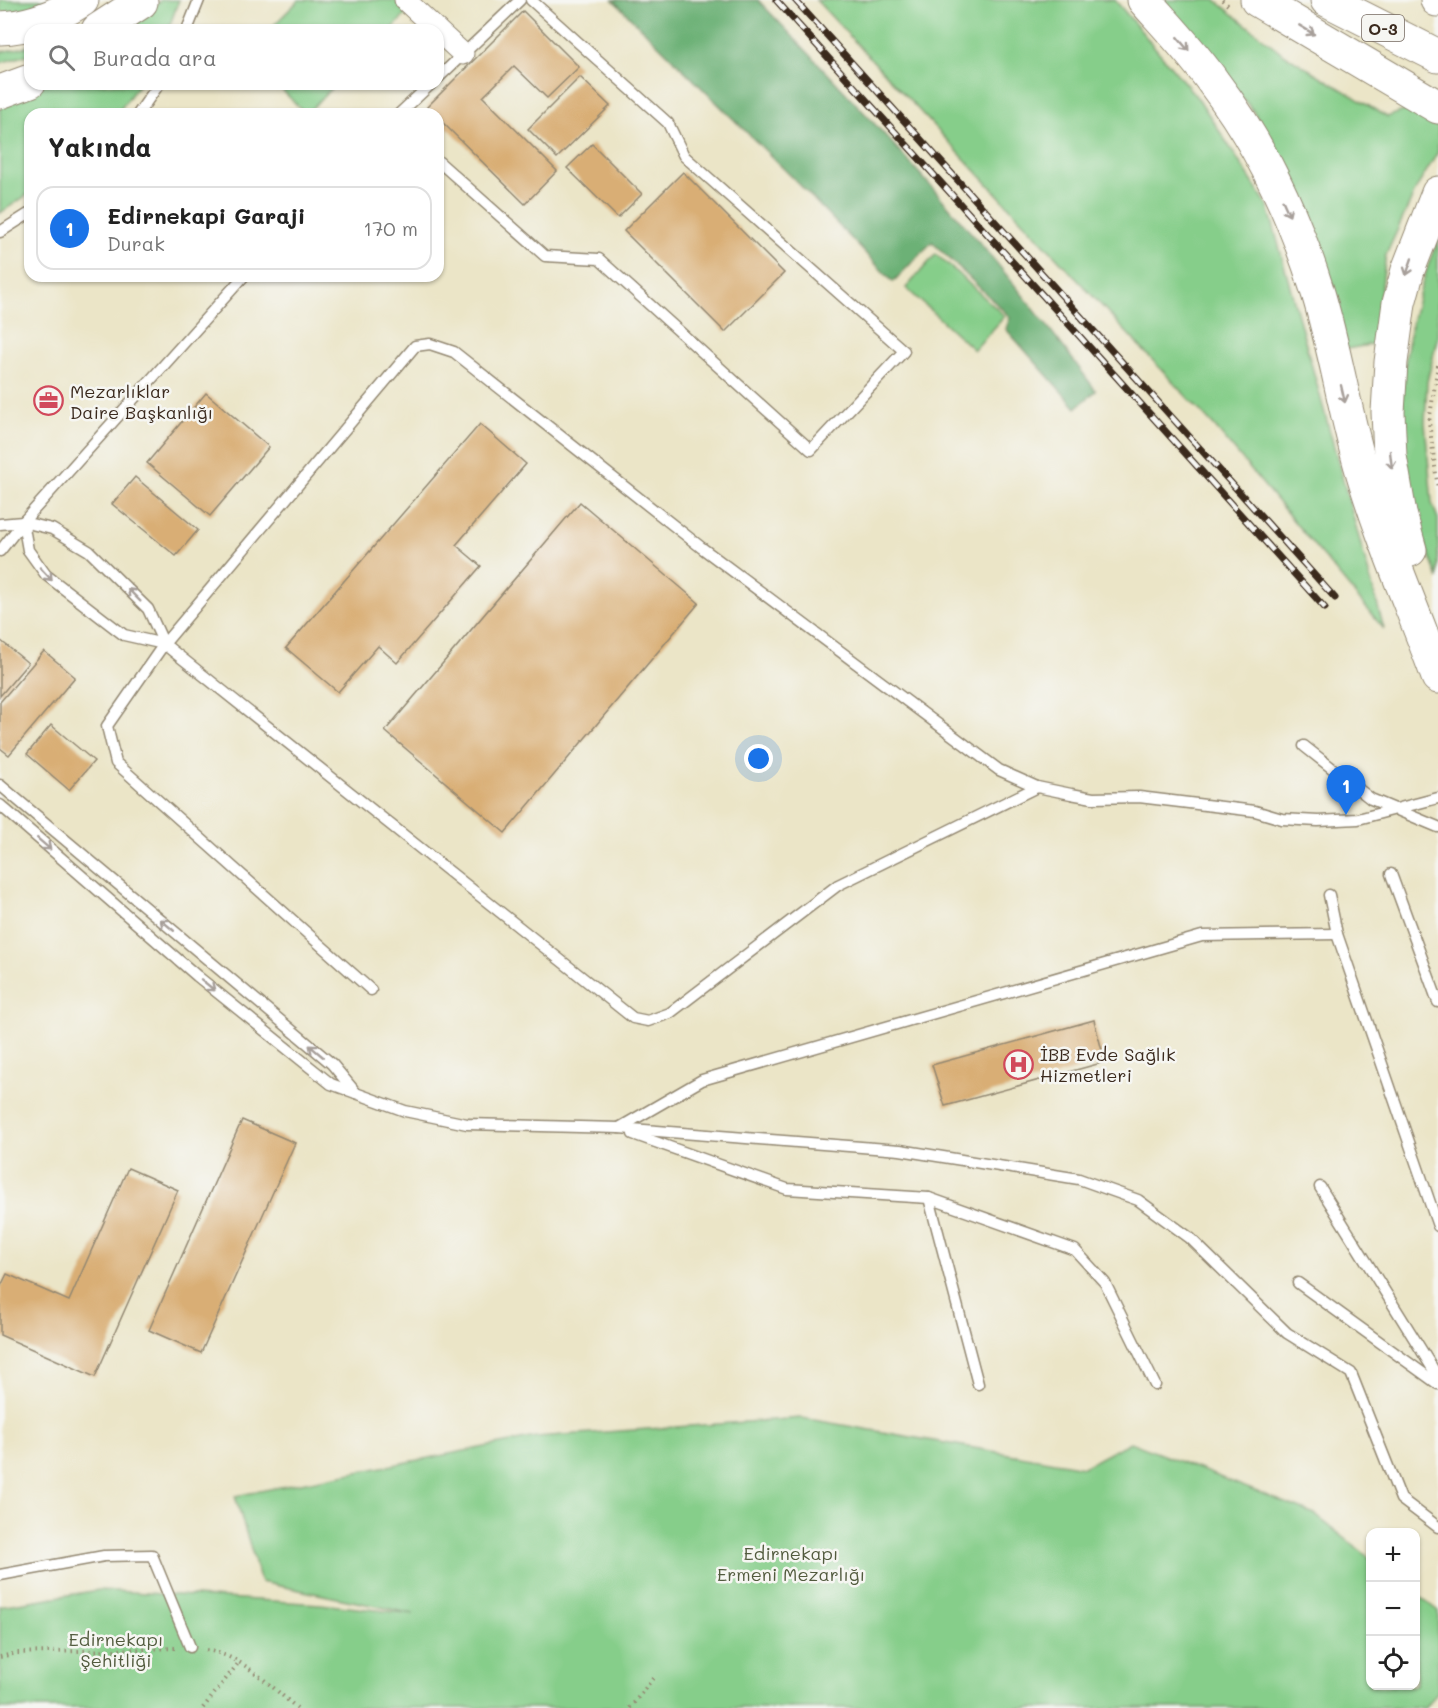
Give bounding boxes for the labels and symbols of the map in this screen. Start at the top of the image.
road number: O-3 [1362,15,1404,41]
one-way arrow [1298,24,1315,36]
one-way arrow [1176,36,1190,51]
one-way arrow [1281,199,1292,217]
one-way arrow [1403,257,1414,276]
place label: Mezarlıklar Daire Başkanlığı [70,379,213,424]
one-way arrow [1338,384,1350,403]
office icon: Mezarlıklar Daire Başkanlığı [33,385,65,417]
one-way arrow [1385,449,1396,469]
one-way arrow [39,566,54,581]
one-way arrow [126,587,141,602]
your location [744,744,773,773]
pin: 1 [1326,766,1366,815]
one-way arrow [36,837,51,851]
one-way arrow [160,918,175,932]
one-way arrow [200,978,216,991]
place label: İBB Evde Sağlık Hizmetleri [1040,1042,1176,1087]
one-way arrow [308,1044,324,1057]
hospital icon: İBB Evde Sağlık Hizmetleri [1003,1048,1035,1080]
park label: Edirnekapı Ermeni Mezarlığı [717,1541,865,1586]
park label: Edirnekapı Şehitliği [69,1627,163,1672]

